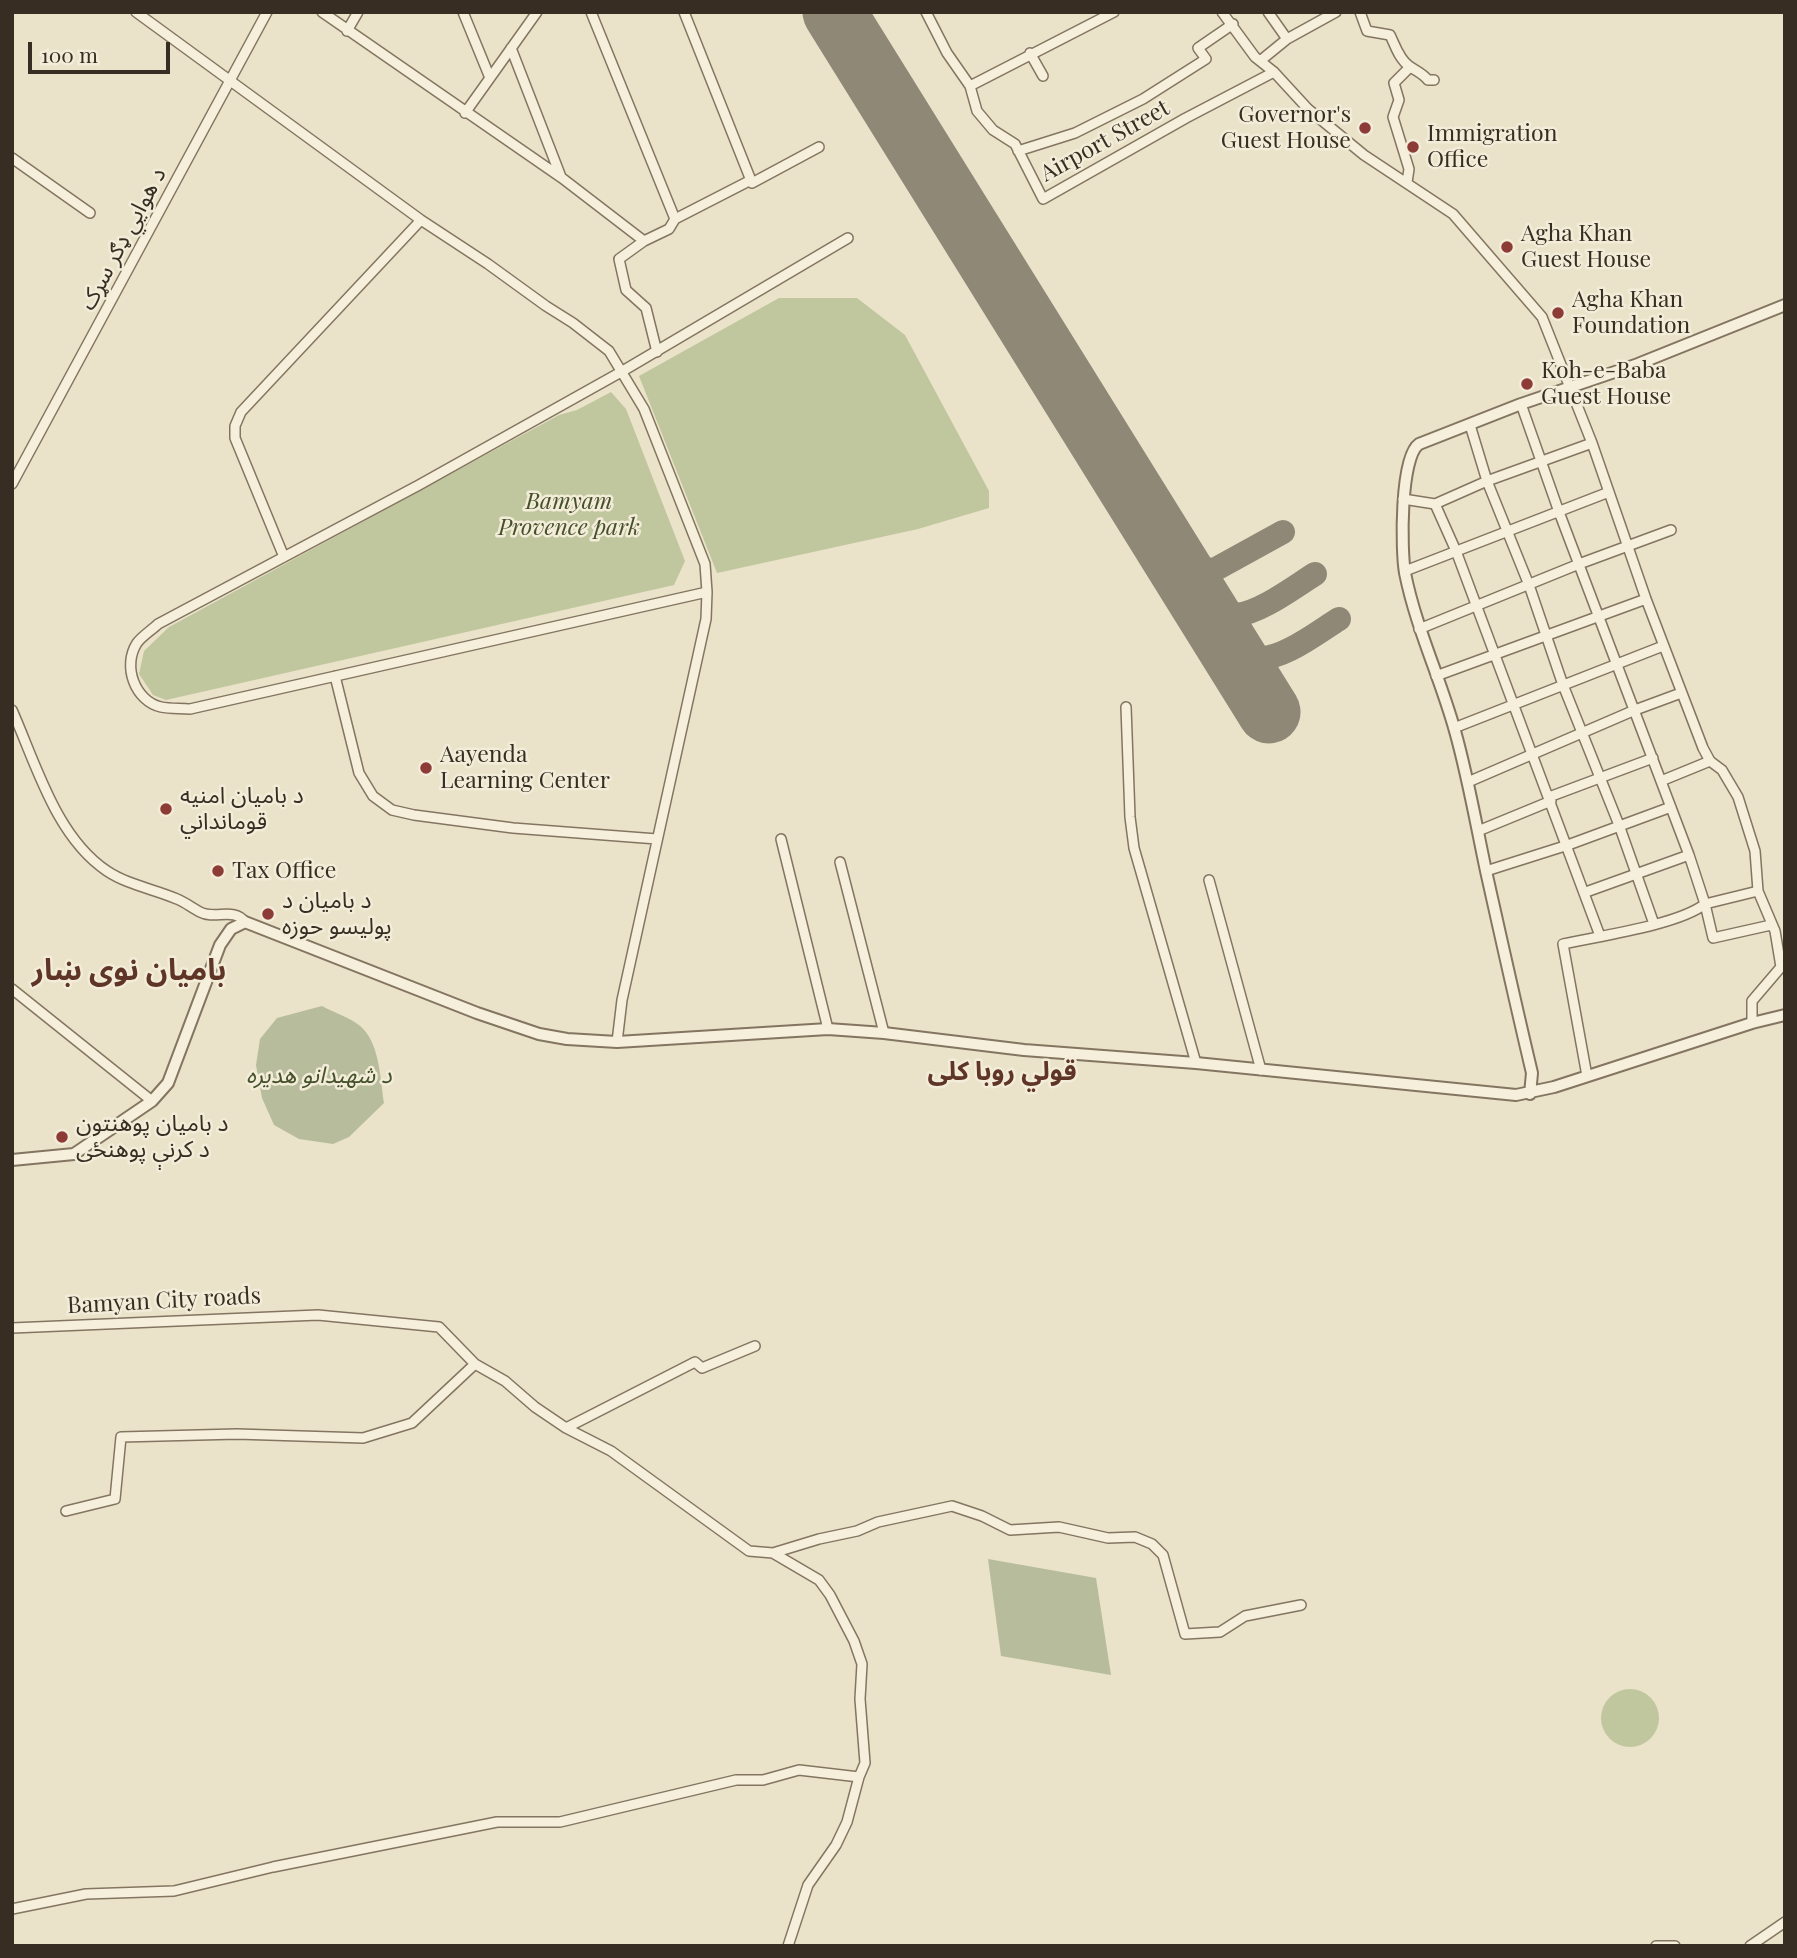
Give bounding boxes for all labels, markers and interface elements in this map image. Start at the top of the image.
scale bar [32,28,173,72]
text: 100 m [41,40,98,68]
street label: Airport Street [1036,94,1174,188]
place label: Governor's Guest House [1221,101,1351,155]
marker: Governor's Guest House [1357,120,1373,136]
place label: Immigration Office [1427,120,1557,174]
marker: Immigration Office [1405,139,1421,155]
street label: د هوايي ډګر سړک [74,163,172,315]
place label: Agha Khan Guest House [1521,220,1651,274]
marker: Agha Khan Guest House [1499,239,1515,255]
place label: Agha Khan Foundation [1572,286,1690,340]
marker: Agha Khan Foundation [1550,305,1566,321]
place label: Koh-e-Baba Guest House [1541,357,1671,411]
marker: Koh-e-Baba Guest House [1519,376,1535,392]
park label: Bamyam Provence park [498,488,640,542]
place label: Aayenda Learning Center [440,741,610,795]
marker: Aayenda Learning Center [418,760,434,776]
place label: د بامیان امنیه قومانداني [180,782,304,836]
marker: د بامیان امنیه قومانداني [158,801,174,817]
place label: Tax Office [232,857,336,885]
marker: Tax Office [210,863,226,879]
place label: د بامیان د پولیسو حوزه [282,887,392,941]
marker: د بامیان د پولیسو حوزه [260,906,276,922]
district label: باميان نوی ښار [32,953,226,989]
district label: قولي روبا کلی [927,1056,1077,1088]
park label: د شهیدانو هدیره [246,1062,392,1090]
place label: د بامیان پوهنتون د کرنې پوهنځی [76,1110,228,1164]
marker: د بامیان پوهنتون د کرنې پوهنځی [54,1129,70,1145]
street label: Bamyan City roads [66,1282,262,1320]

